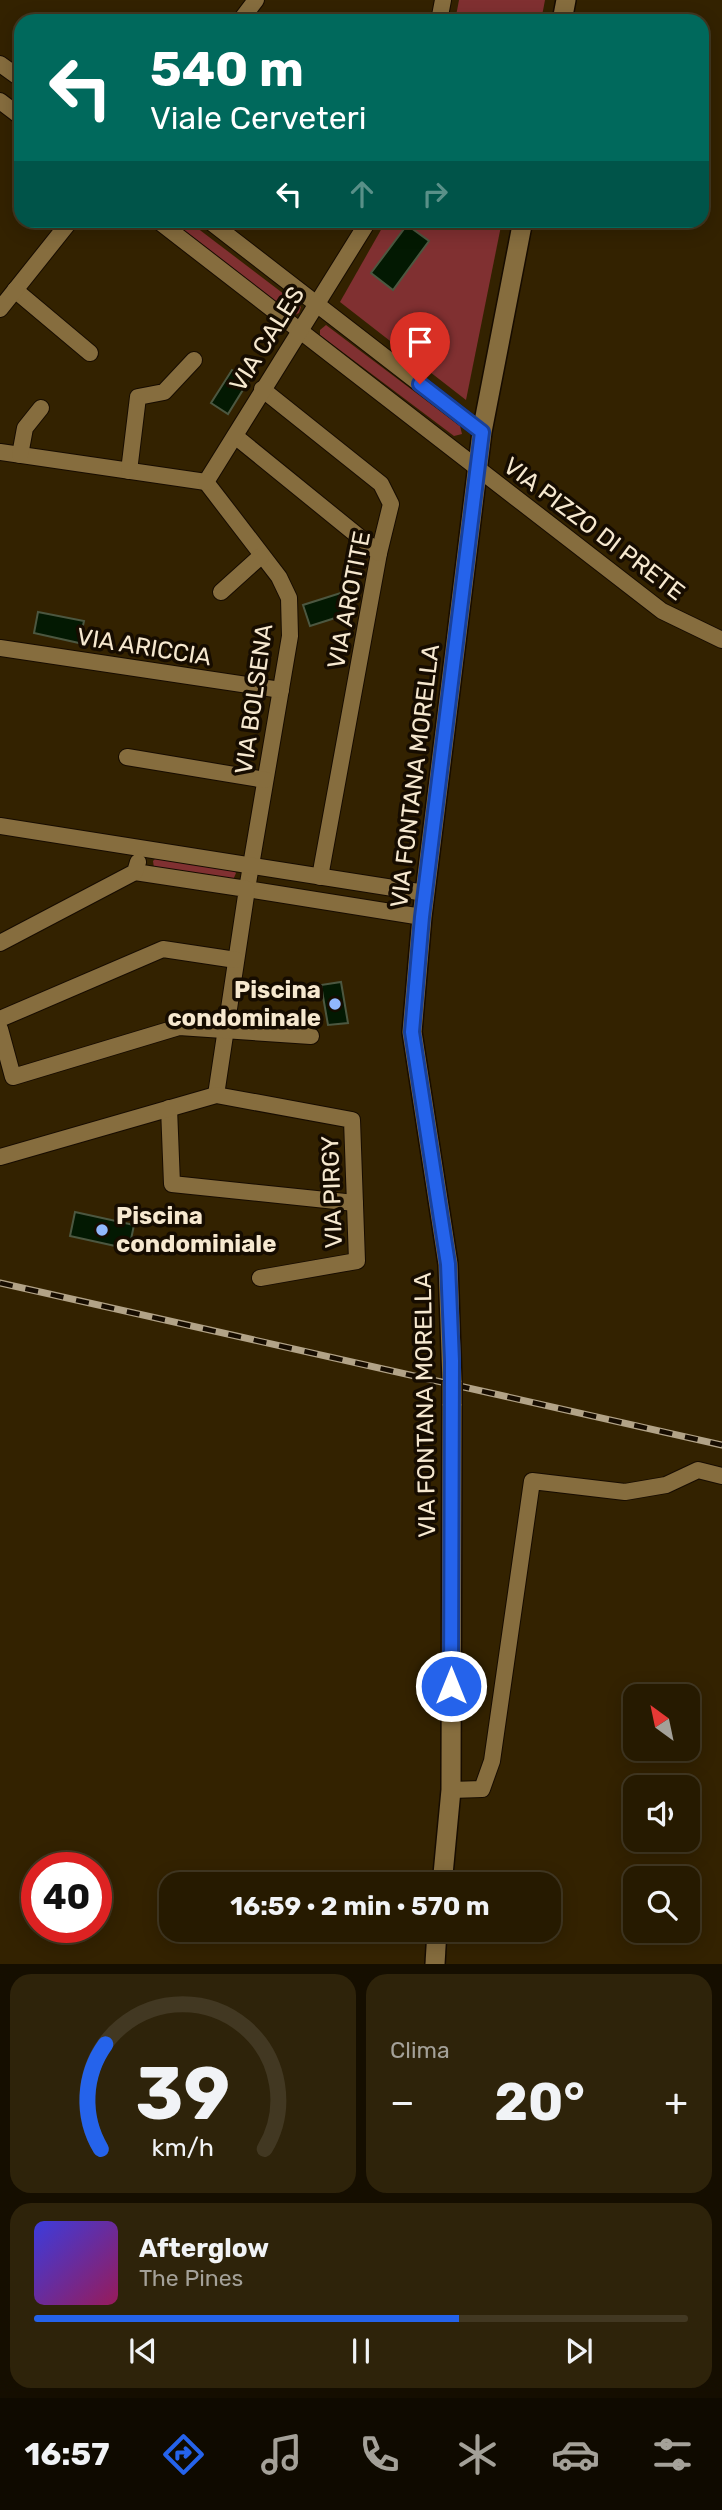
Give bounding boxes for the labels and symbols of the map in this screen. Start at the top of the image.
street label: VIA CALES [224,281,310,397]
pin [390,312,450,384]
street label: VIA PIZZO DI PRETE [498,452,690,606]
street label: VIA AROTITE [322,529,376,671]
street label: VIA BOLSENA [230,622,278,776]
street label: VIA ARICCIA [75,623,213,671]
street label: VIA FONTANA MORELLA [385,643,445,909]
place label: Piscina condominale [167,976,321,1032]
marker: Piscina condominale [327,996,343,1012]
street label: VIA PIRGY [316,1135,348,1249]
place label: Piscina condominiale [116,1202,277,1258]
marker: Piscina condominiale [94,1222,110,1238]
street label: VIA FONTANA MORELLA [409,1272,441,1538]
position arrow [414,1649,488,1723]
north arrow [623,1684,700,1760]
speed limit sign: 40 [21,1852,112,1943]

